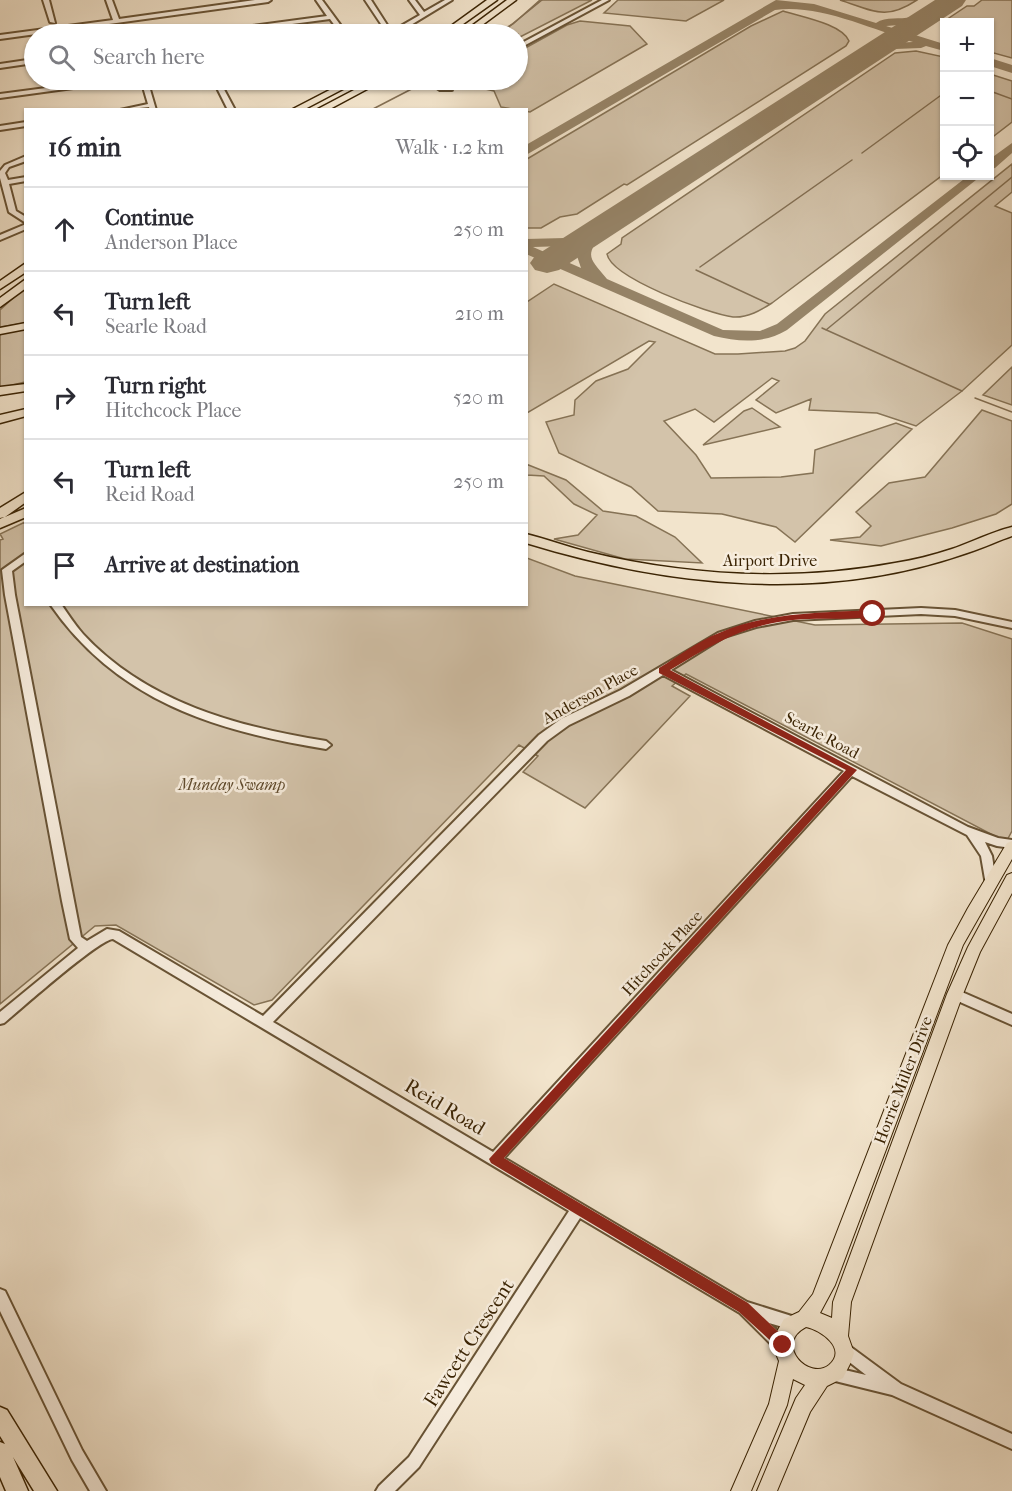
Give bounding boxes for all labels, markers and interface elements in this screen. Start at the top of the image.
map controls [940,18,994,180]
button: + [940,18,994,72]
search box [24,24,528,90]
icon: search [45,41,78,74]
text: Search here [93,44,205,70]
button: − [940,72,994,126]
button: locate [940,126,994,180]
text: 16 min [48,132,121,163]
text: Walk · 1.2 km [396,136,504,159]
text: Continue [105,205,194,231]
icon: ahead [48,213,81,246]
text: 250 m [453,218,504,241]
text: Anderson Place [105,231,238,254]
text: Turn left [105,289,191,315]
icon: left [48,297,81,330]
text: 210 m [455,302,504,325]
text: Searle Road [105,315,207,338]
text: Turn right [105,373,206,399]
icon: right [48,381,81,414]
text: 520 m [453,386,504,409]
text: Hitchcock Place [105,399,242,422]
text: Turn left [105,457,191,483]
icon: left [48,465,81,498]
text: 250 m [453,470,504,493]
text: Reid Road [105,483,195,506]
icon: arrive [48,549,81,582]
street label: Airport Drive [722,551,817,570]
text: Arrive at destination [105,552,299,578]
route start [859,600,885,626]
street label: Anderson Place [538,660,641,729]
street label: Searle Road [782,707,863,763]
park label: Munday Swamp [177,775,286,794]
street label: Hitchcock Place [618,907,706,999]
street label: Horrie Miller Drive [870,1013,936,1147]
street label: Reid Road [401,1074,490,1141]
street label: Fawcett Crescent [419,1275,519,1411]
route end [769,1331,795,1357]

